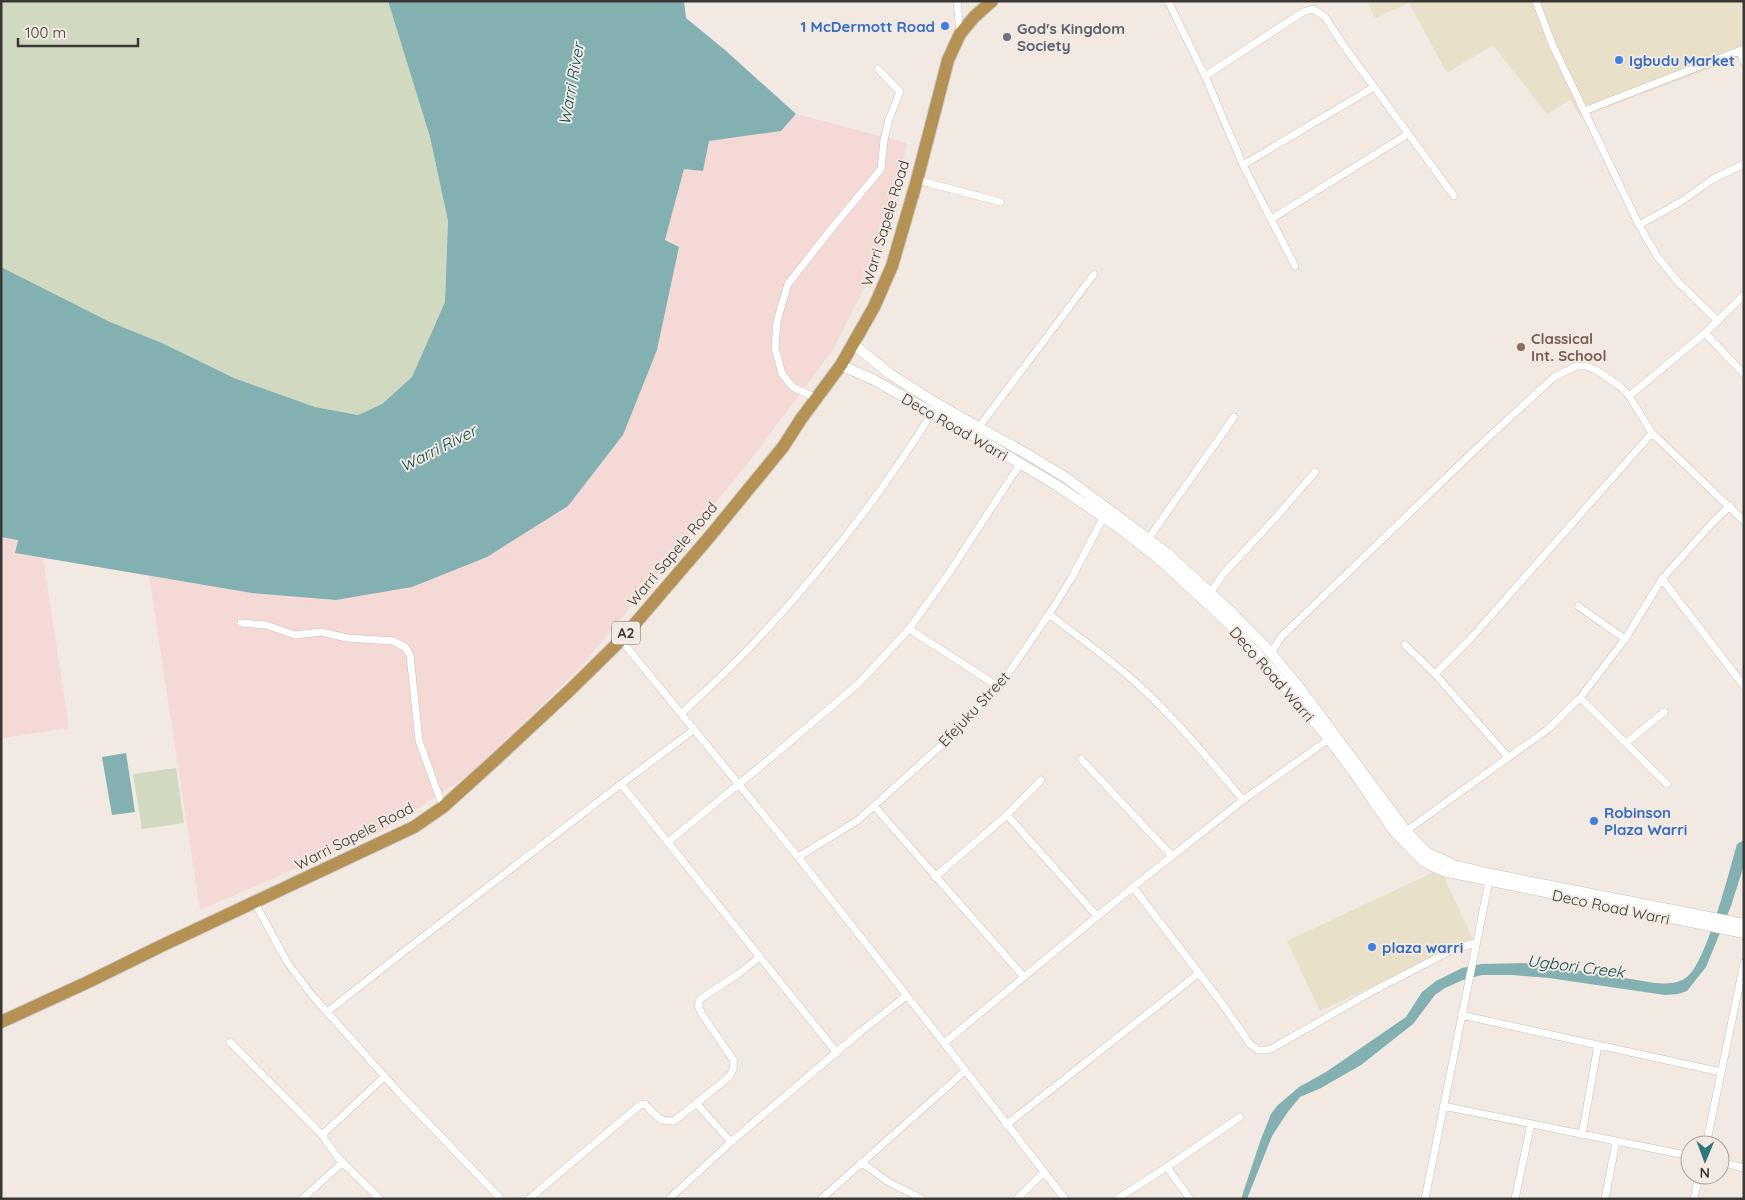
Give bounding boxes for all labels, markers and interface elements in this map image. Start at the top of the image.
scale bar [18,15,138,47]
place label: 1 McDermott Road [801,17,935,36]
place label: God's Kingdom Society [1017,19,1125,55]
marker: 1 McDermott Road [939,20,951,32]
text: 100 m [25,23,66,42]
marker: God's Kingdom Society [1001,31,1013,43]
water label: Warri River [554,40,588,127]
place label: Igbudu Market [1629,51,1735,70]
marker: Igbudu Market [1613,54,1625,66]
street label: Warri Sapele Road [857,158,913,288]
place label: Classical Int. School [1531,329,1606,365]
marker: Classical Int. School [1515,341,1527,353]
street label: Deco Road Warri [898,389,1012,465]
water label: Warri River [397,419,481,476]
street label: Warri Sapele Road [623,498,721,610]
road number: A2 [612,622,640,644]
street label: Deco Road Warri [1226,623,1318,725]
street label: Efejuku Street [934,667,1014,751]
street label: Warri Sapele Road [292,798,416,874]
place label: Robinson Plaza Warri [1604,803,1687,839]
marker: Robinson Plaza Warri [1588,815,1600,827]
street label: Deco Road Warri [1550,885,1672,929]
place label: plaza warri [1382,938,1463,957]
marker: plaza warri [1366,941,1378,953]
water label: Ugbori Creek [1526,950,1627,982]
north arrow [1680,1135,1730,1185]
text: N [1699,1164,1710,1182]

